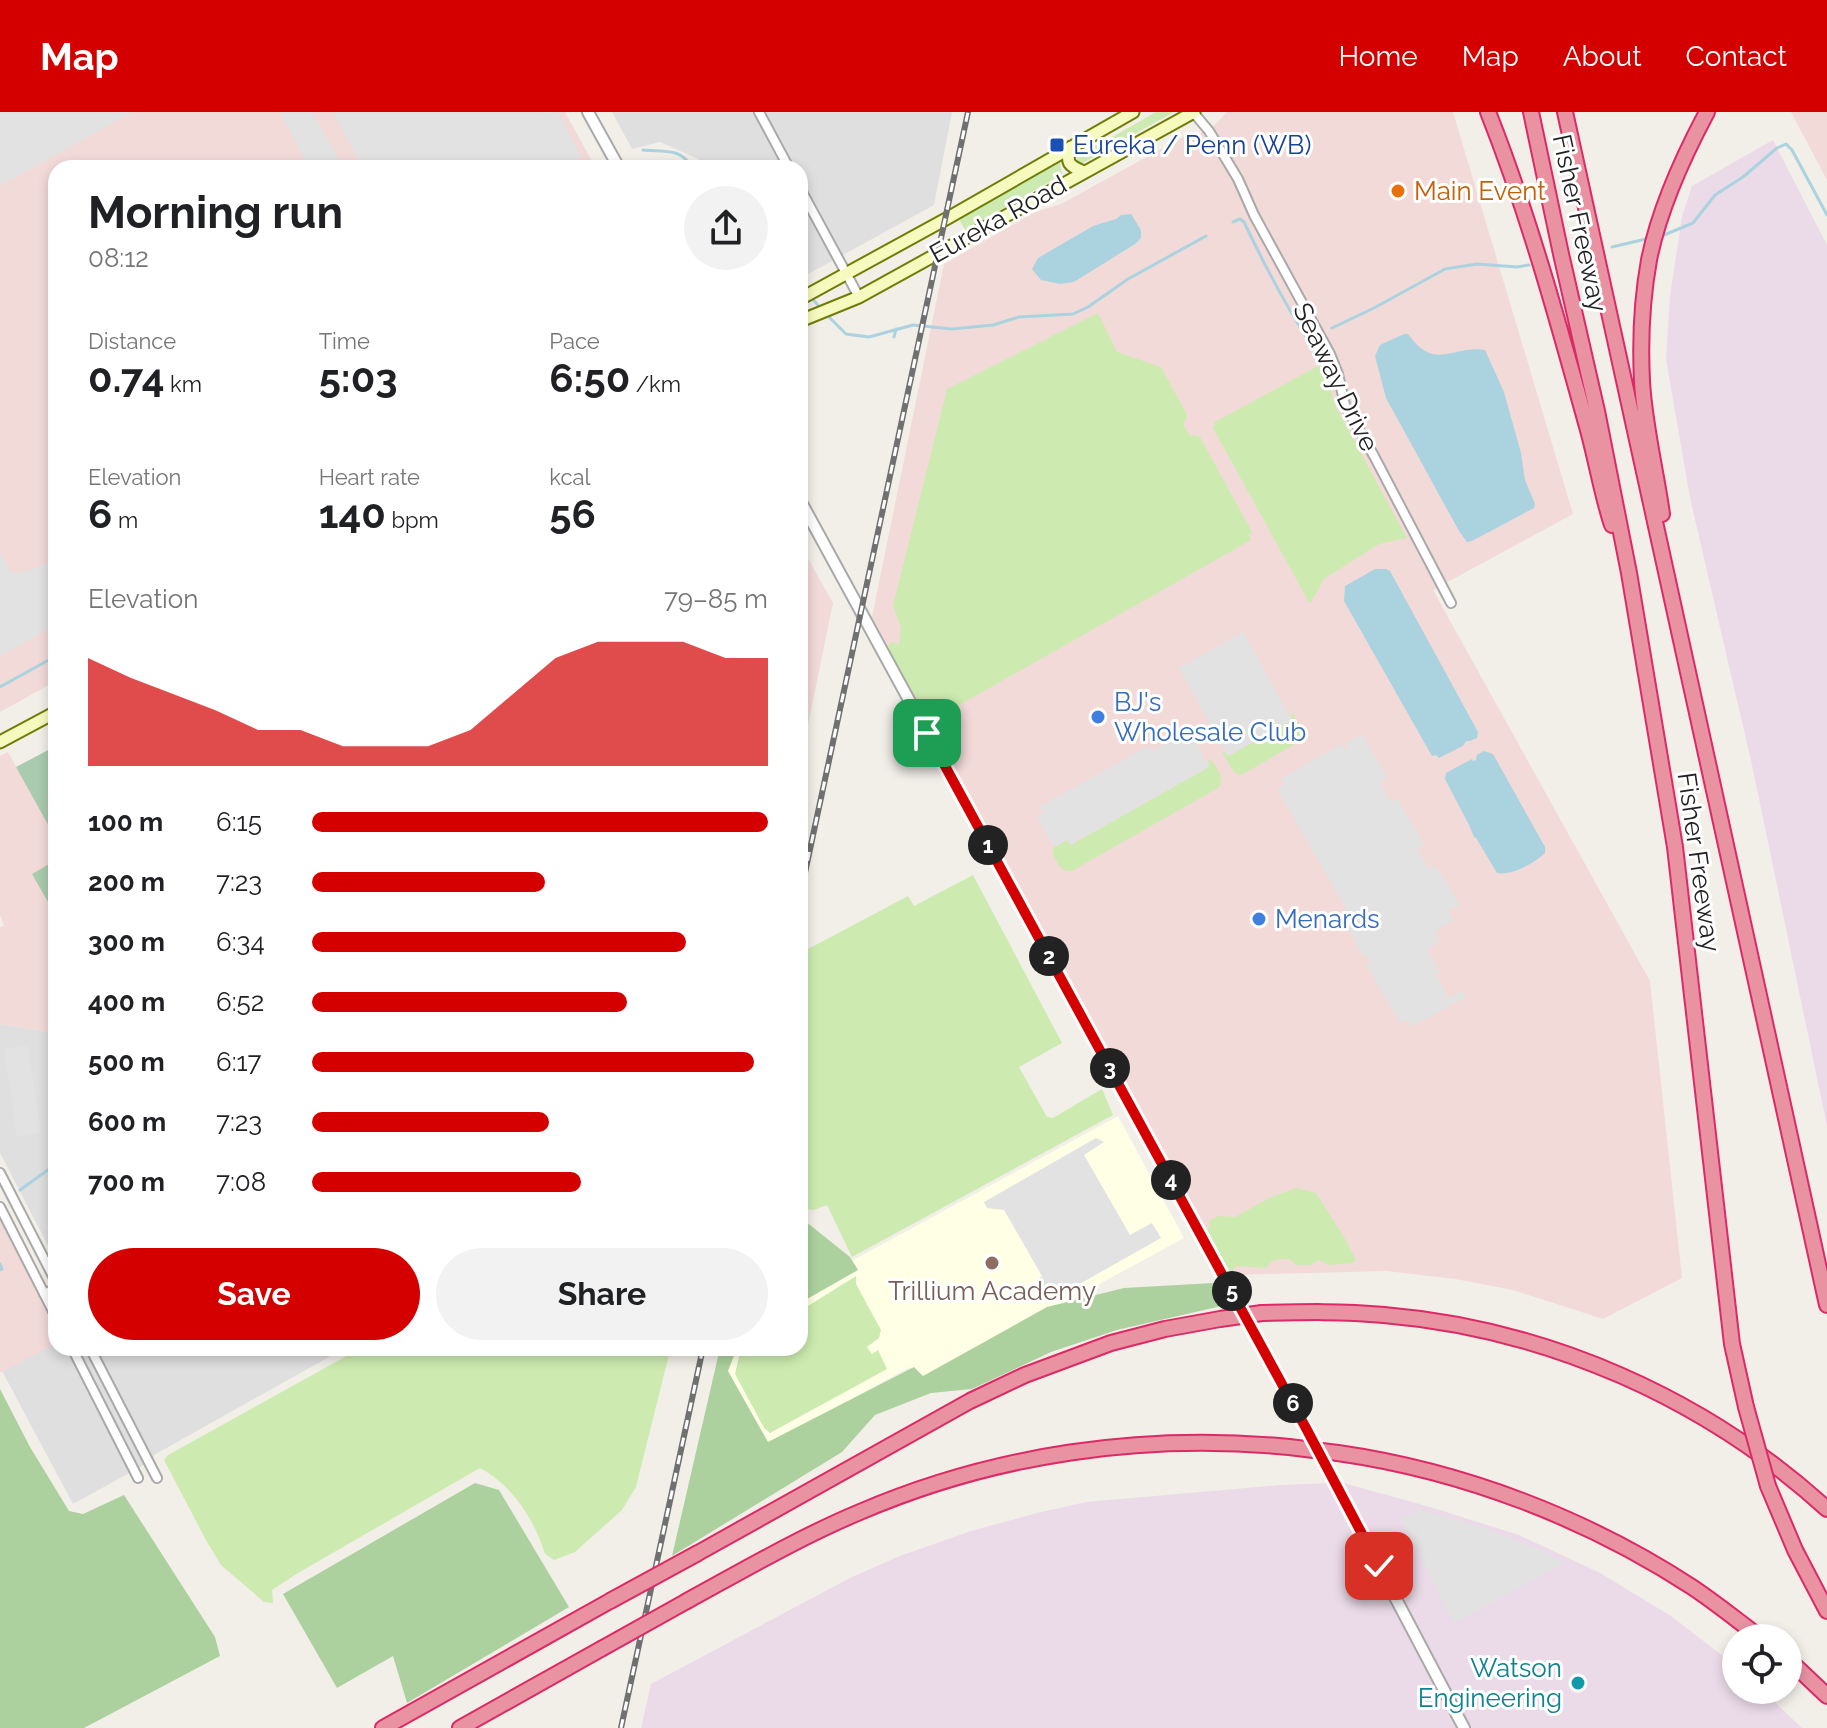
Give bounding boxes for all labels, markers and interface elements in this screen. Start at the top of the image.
text: Map [40,34,119,79]
text: Home [1338,40,1418,73]
text: Map [1462,40,1519,73]
text: About [1563,40,1642,73]
text: Contact [1686,40,1787,73]
place label: Eureka / Penn (WB) [1073,130,1311,160]
street label: Fisher Freeway [1547,131,1613,315]
marker: Eureka / Penn (WB) [1048,136,1066,154]
street label: Eureka Road [924,169,1072,269]
place label: Main Event [1414,176,1546,206]
marker: Main Event [1389,182,1407,200]
button: share [684,186,768,270]
text: Morning run [88,187,343,238]
text: 08:12 [88,243,149,273]
street label: Seaway Drive [1287,298,1385,456]
text: Distance [88,328,176,354]
text: Time [319,328,370,354]
text: Pace [549,328,600,354]
text: 0.74 [88,354,165,401]
text: 5:03 [319,354,398,401]
text: 6:50 [549,354,630,401]
text: km [165,371,202,397]
text: /km [630,371,681,397]
text: Elevation [88,464,181,490]
text: Heart rate [319,464,420,490]
text: kcal [549,464,590,490]
text: 6 [88,490,112,537]
text: 140 [319,490,386,537]
text: 56 [549,490,596,537]
text: m [112,507,138,533]
text: bpm [386,507,439,533]
text: Elevation [88,584,198,614]
text: 79–85 m [664,584,768,614]
place label: BJ's Wholesale Club [1114,687,1306,747]
pin [893,699,961,767]
marker: BJ's Wholesale Club [1089,708,1107,726]
icon: arrive [905,711,949,755]
street label: Fisher Freeway [1672,770,1726,954]
text: 100 m [88,807,163,837]
text: 6:15 [216,807,262,837]
pin: 1 [968,825,1008,865]
text: 1 [983,832,993,858]
text: 200 m [88,867,165,897]
text: 7:23 [216,867,262,897]
place label: Menards [1275,904,1380,934]
marker: Menards [1250,910,1268,928]
text: 300 m [88,927,165,957]
text: 6:34 [216,927,265,957]
pin: 2 [1029,936,1069,976]
text: 2 [1043,943,1055,969]
text: 400 m [88,987,165,1017]
text: 6:52 [216,987,264,1017]
text: 500 m [88,1047,165,1077]
text: 6:17 [216,1047,261,1077]
pin: 3 [1090,1048,1130,1088]
text: 3 [1104,1055,1116,1081]
text: 600 m [88,1107,166,1137]
text: 7:23 [216,1107,262,1137]
pin: 4 [1151,1160,1191,1200]
text: 700 m [88,1167,165,1197]
text: 7:08 [216,1167,266,1197]
text: 4 [1165,1167,1177,1193]
button: Save [88,1248,420,1340]
button: Share [436,1248,768,1340]
marker: Trillium Academy [983,1254,1001,1272]
pin: 5 [1212,1271,1252,1311]
place label: Trillium Academy [888,1276,1096,1306]
text: 5 [1226,1278,1238,1304]
pin: 6 [1273,1383,1313,1423]
text: 6 [1286,1390,1300,1416]
pin [1345,1532,1413,1600]
icon: check [1357,1544,1401,1588]
map controls [1722,1624,1802,1704]
button: locate [1722,1624,1802,1704]
place label: Watson Engineering [1418,1653,1562,1713]
marker: Watson Engineering [1569,1674,1587,1692]

